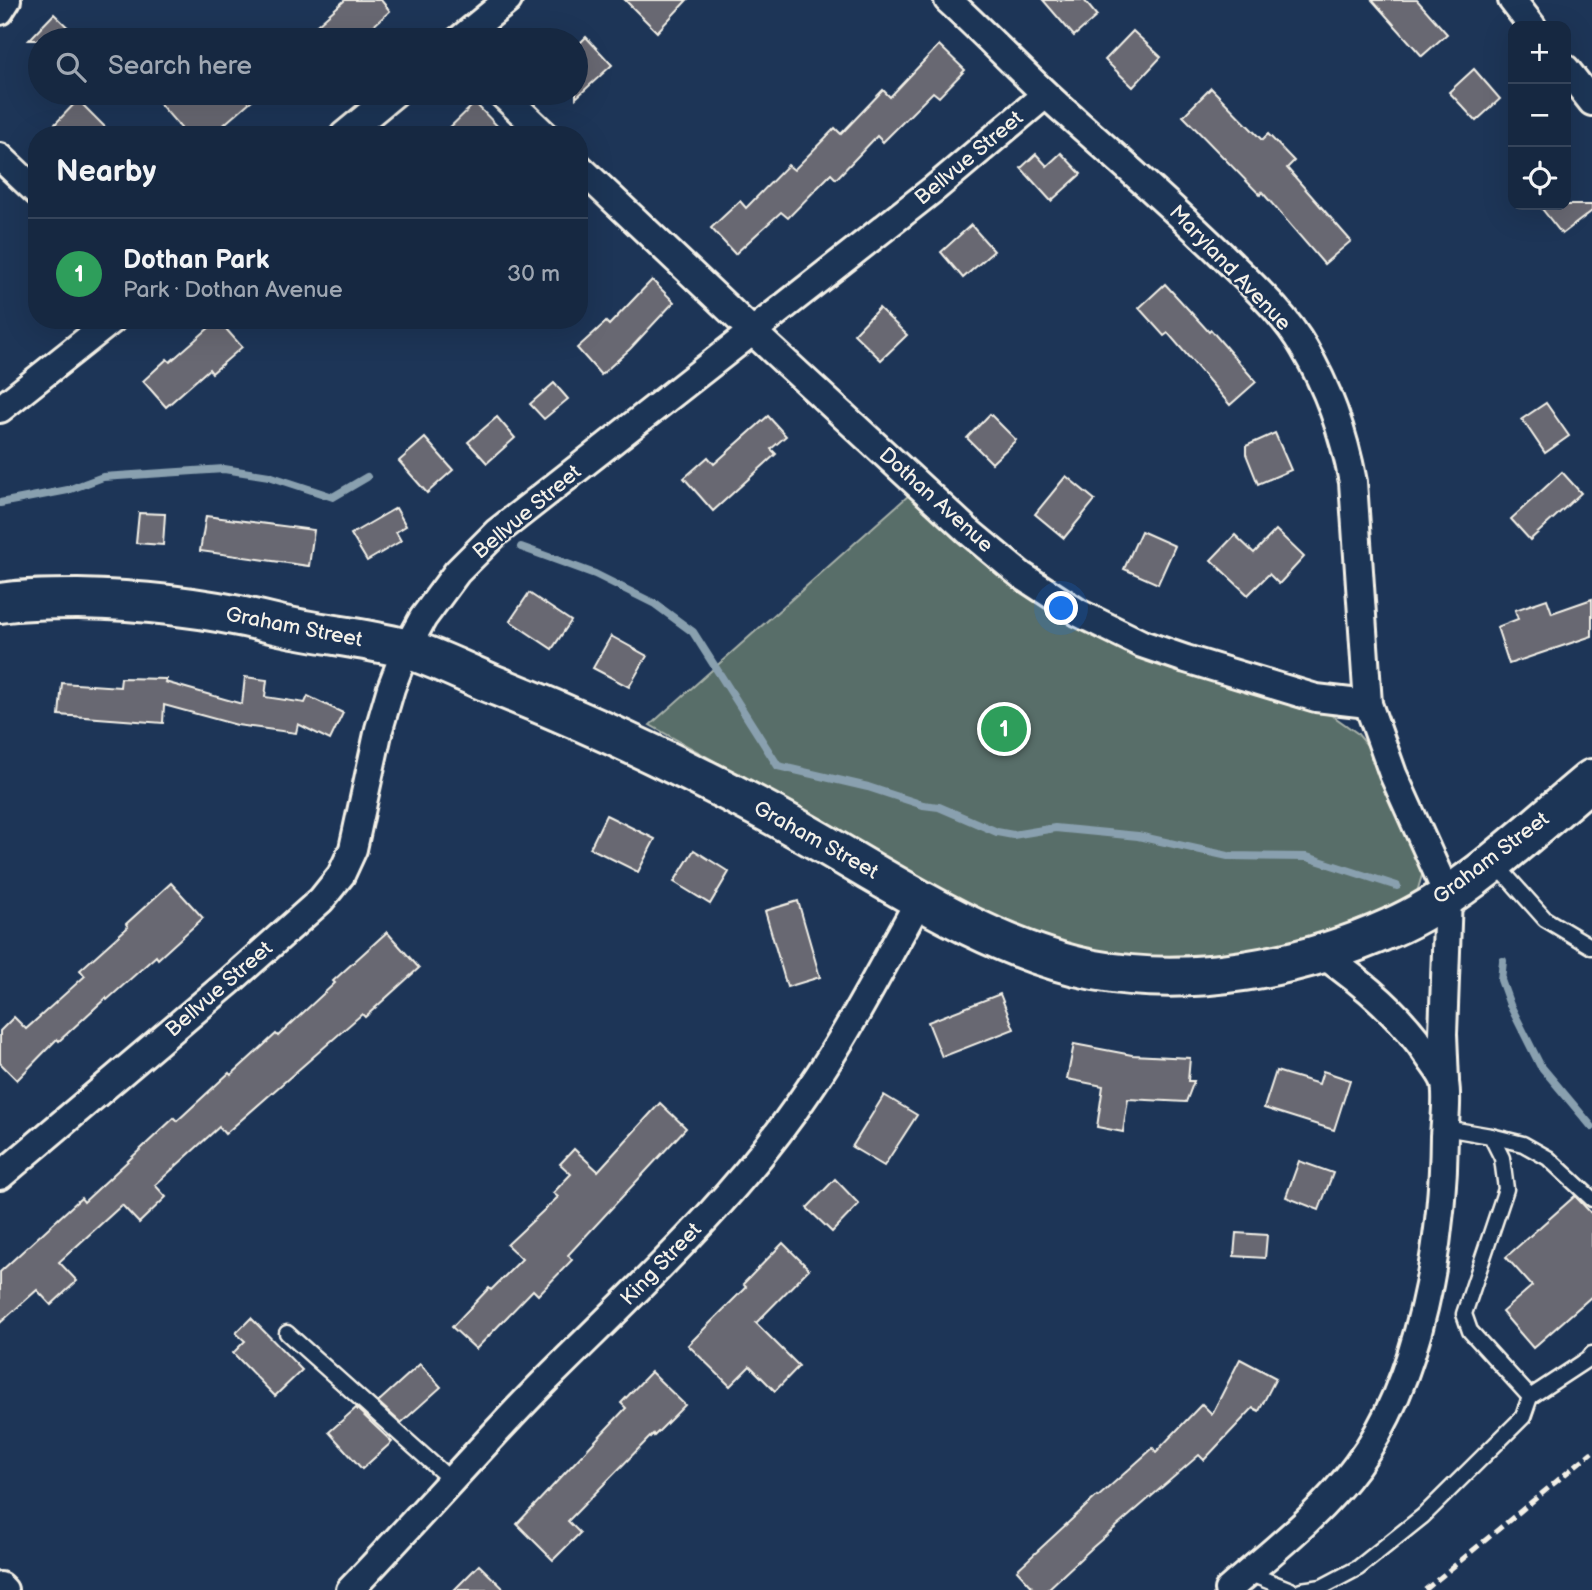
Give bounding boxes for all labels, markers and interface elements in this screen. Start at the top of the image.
map controls [1508,21,1571,210]
button: + [1508,21,1571,84]
search box [28,28,588,105]
icon: search [52,48,90,86]
text: Search here [108,51,252,82]
button: − [1508,84,1571,147]
street label: Bellvue Street [910,105,1029,210]
button: locate [1508,147,1571,210]
text: Nearby [56,154,156,190]
street label: Maryland Avenue [1164,200,1296,336]
text: Dothan Park [123,245,269,276]
text: 1 [74,260,84,288]
text: 30 m [507,260,560,288]
text: Park · Dothan Avenue [123,276,343,304]
street label: Dothan Avenue [874,442,998,558]
street label: Bellvue Street [468,459,587,564]
your location [1044,591,1078,625]
street label: Graham Street [224,602,365,653]
pin: 1 [981,703,1027,755]
street label: Graham Street [749,795,883,885]
street label: Graham Street [1428,806,1554,910]
street label: Bellvue Street [160,935,278,1042]
street label: King Street [615,1217,707,1311]

